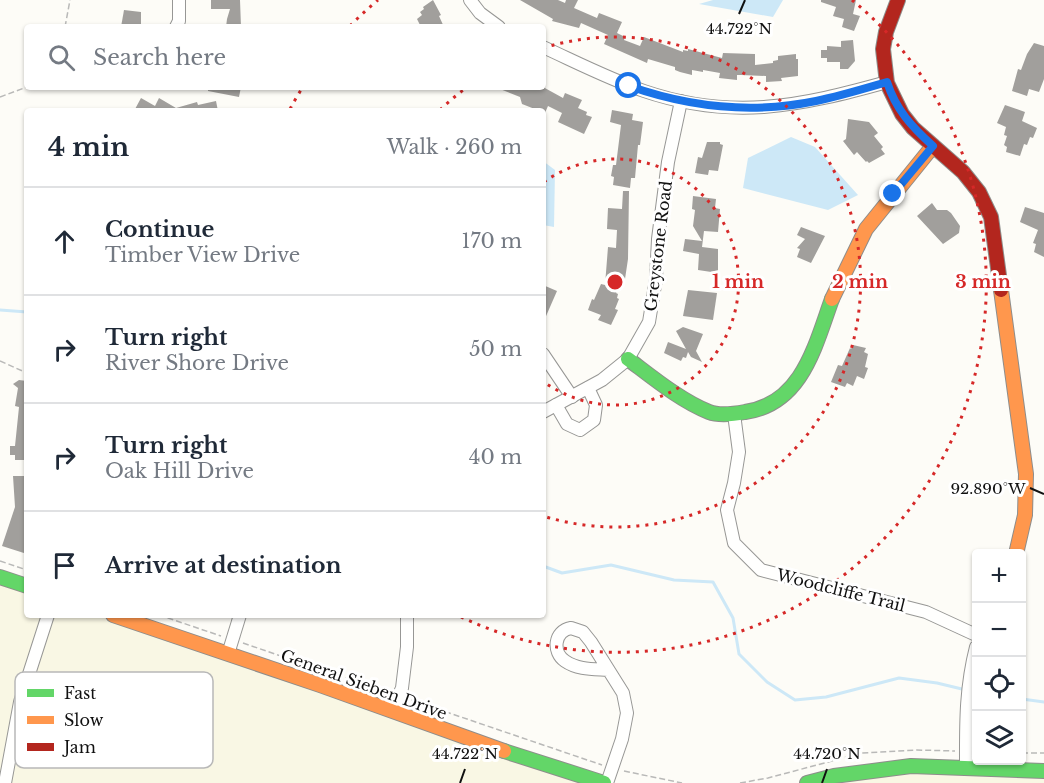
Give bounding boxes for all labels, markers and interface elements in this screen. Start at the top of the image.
text: 44.722°N [706,19,772,38]
search box [24,24,546,90]
icon: search [45,41,78,74]
text: Search here [93,44,226,71]
route start [615,72,641,98]
text: 4 min [48,131,129,163]
text: Walk · 260 m [387,135,522,159]
street label: Greystone Road [640,179,676,312]
route end [879,180,905,206]
text: Continue [105,216,214,243]
icon: ahead [48,225,81,258]
text: 170 m [462,229,522,253]
text: Timber View Drive [105,243,300,267]
text: 1 min [712,271,764,293]
text: 2 min [832,271,888,293]
text: 3 min [955,271,1011,293]
centre of rings [605,272,625,292]
text: Turn right [105,324,227,351]
icon: right [48,333,81,366]
text: 50 m [469,337,522,361]
text: River Shore Drive [105,351,289,375]
text: Turn right [105,432,227,459]
icon: right [48,441,81,474]
text: 40 m [469,445,522,469]
text: Oak Hill Drive [105,459,254,483]
text: 92.890°W [950,479,1026,498]
icon: arrive [48,549,81,582]
map controls [972,549,1026,765]
button: + [972,549,1026,603]
text: Arrive at destination [105,552,342,579]
street label: Woodcliffe Trail [774,564,908,616]
button: − [972,603,1026,657]
street label: General Sieben Drive [278,645,450,723]
button: locate [972,657,1026,711]
legend [15,672,213,768]
text: Fast [64,683,96,703]
text: Slow [64,710,104,730]
button: layers [972,711,1026,765]
text: Jam [62,737,96,757]
text: 44.722°N [432,744,498,763]
text: 44.720°N [793,744,861,763]

